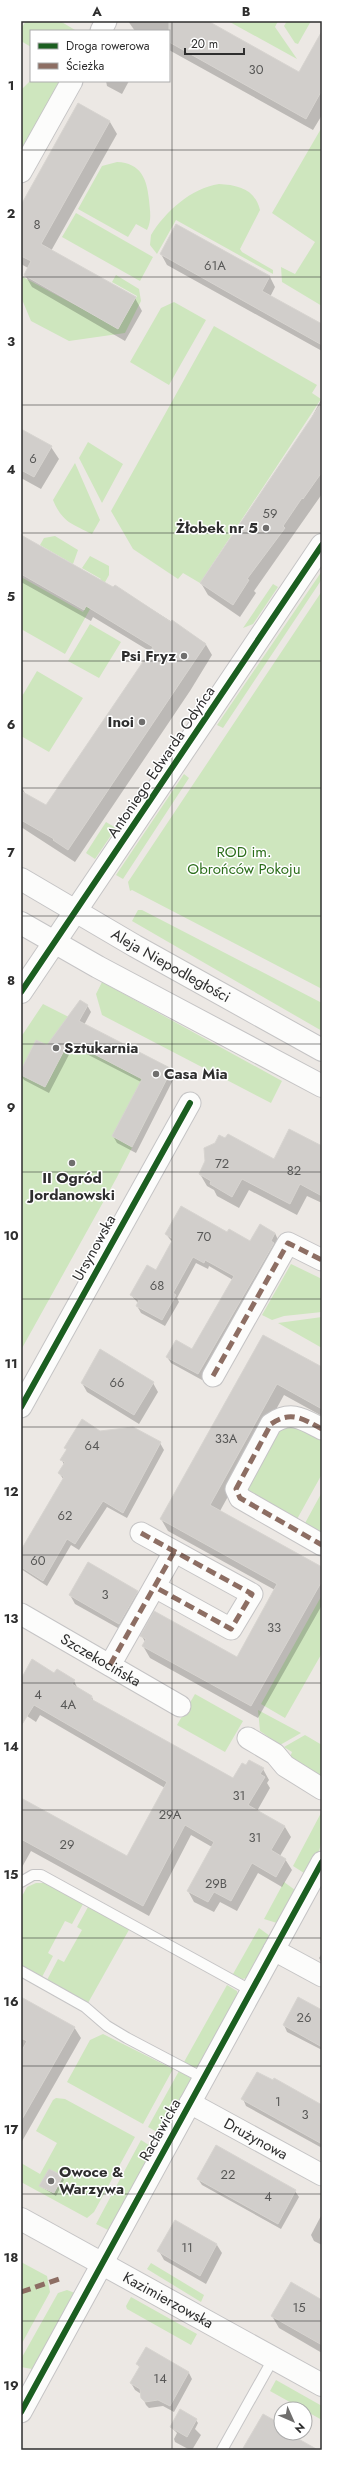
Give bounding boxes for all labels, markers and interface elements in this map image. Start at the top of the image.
text: A [91,2,102,21]
text: B [242,2,251,21]
legend [30,30,170,82]
scale bar [185,30,244,56]
text: 20 m [191,35,218,53]
text: Droga rowerowa [66,37,150,55]
text: Ścieżka [66,57,104,75]
house number: 30 [249,60,264,79]
text: 1 [8,76,14,95]
text: 2 [7,204,15,223]
house number: 8 [33,215,41,234]
house number: 61A [204,256,226,275]
text: 3 [7,332,15,351]
house number: 6 [29,449,37,468]
text: 4 [6,460,16,479]
house number: 59 [263,504,277,523]
place label: Żłobek nr 5 [176,517,258,539]
marker: Żłobek nr 5 [261,523,271,533]
text: 5 [7,587,15,606]
place label: Psi Fryz [121,645,176,667]
marker: Psi Fryz [179,651,189,661]
street label: Antoniego Edwarda Odyńca [102,682,220,842]
place label: Inoi [108,711,134,733]
text: 6 [7,715,16,734]
marker: Inoi [137,717,147,727]
park label: ROD im. Obrońców Pokoju [187,841,301,880]
text: 7 [7,843,15,862]
street label: Aleja Niepodległości [107,923,234,1008]
text: 8 [7,971,15,990]
place label: Sztukarnia [64,1037,138,1059]
marker: Sztukarnia [51,1043,61,1053]
place label: Casa Mia [164,1063,228,1085]
marker: Casa Mia [151,1069,161,1079]
text: 9 [7,1098,16,1117]
house number: 72 [215,1154,229,1173]
marker: II Ogród Jordanowski [67,1158,77,1168]
house number: 82 [287,1161,301,1180]
place label: II Ogród Jordanowski [26,1167,115,1206]
street label: Ursynowska [67,1211,121,1285]
text: 10 [3,1226,19,1245]
house number: 70 [197,1227,212,1246]
house number: 68 [150,1276,164,1295]
text: 11 [4,1354,18,1373]
house number: 66 [110,1373,124,1392]
house number: 33A [215,1429,238,1448]
house number: 64 [84,1436,100,1455]
text: 12 [3,1482,19,1501]
house number: 62 [58,1506,72,1525]
house number: 60 [30,1551,46,1570]
house number: 3 [101,1585,109,1604]
text: 13 [4,1609,18,1628]
house number: 33 [267,1618,281,1637]
street label: Szczekocińska [56,1628,145,1692]
house number: 4 [34,1685,42,1704]
house number: 4A [60,1695,76,1714]
text: 14 [3,1737,19,1756]
house number: 31 [233,1786,245,1805]
house number: 29A [159,1805,182,1824]
house number: 31 [249,1828,261,1847]
house number: 29 [60,1835,74,1854]
text: 15 [3,1865,19,1884]
house number: 29B [205,1874,227,1893]
text: 16 [3,1992,19,2011]
house number: 26 [297,2008,311,2027]
house number: 1 [275,2092,281,2111]
street label: Racławicka [134,2095,186,2165]
house number: 3 [301,2105,309,2124]
street label: Drużynowa [220,2112,292,2165]
text: 17 [4,2120,18,2139]
place label: Owoce & Warzywa [59,2161,124,2200]
house number: 22 [221,2165,235,2184]
marker: Owoce & Warzywa [46,2176,56,2186]
house number: 4 [264,2187,272,2206]
house number: 11 [181,2238,193,2257]
text: 18 [4,2248,18,2267]
street label: Kazimierzowska [119,2266,217,2334]
house number: 15 [292,2298,306,2317]
house number: 14 [153,2369,167,2388]
text: 19 [3,2376,19,2395]
north arrow [273,2401,313,2441]
text: N [291,2419,309,2437]

